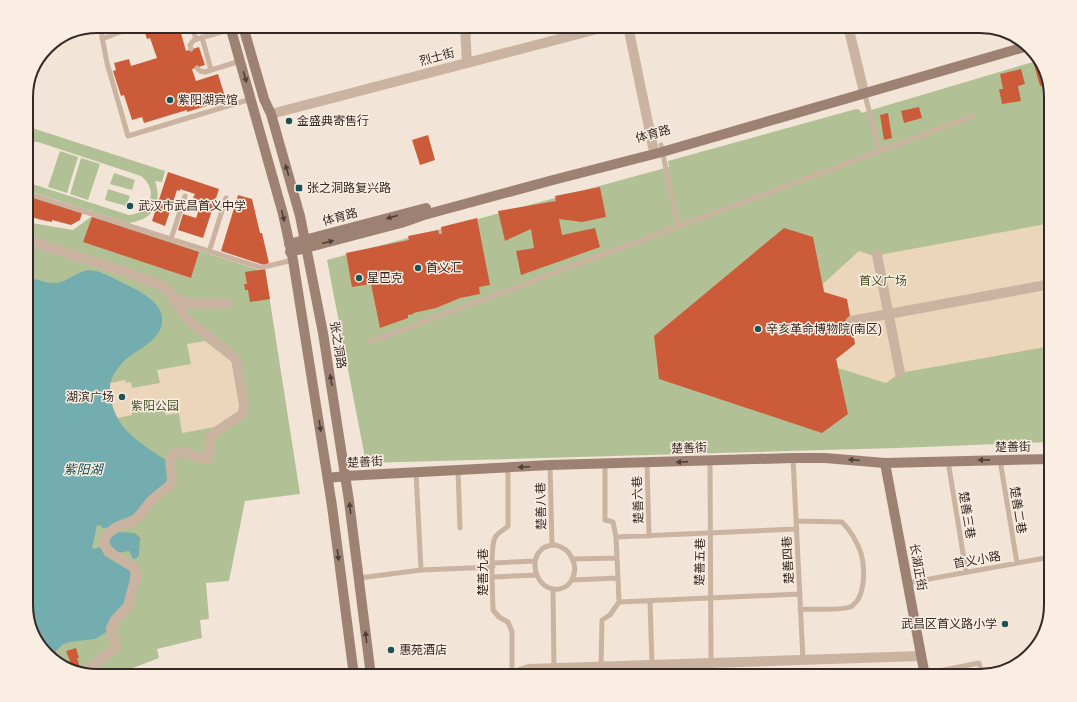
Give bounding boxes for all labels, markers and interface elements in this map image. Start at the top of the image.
street label: 烈士街 [418,46,456,68]
one-way arrow [242,71,248,83]
place label: 紫阳湖宾馆 [178,93,238,107]
marker: 紫阳湖宾馆 [165,95,175,105]
place label: 金盛典寄售行 [297,114,369,128]
marker: 金盛典寄售行 [284,116,294,126]
street label: 体育路 [634,123,672,145]
one-way arrow [284,164,290,176]
place label: 张之洞路复兴路 [307,181,391,195]
marker: 张之洞路复兴路 [294,183,304,193]
place label: 武汉市武昌首义中学 [138,199,246,213]
marker: 武汉市武昌首义中学 [125,201,135,211]
street label: 体育路 [321,206,359,228]
one-way arrow [280,210,286,222]
one-way arrow [386,214,398,220]
one-way arrow [322,239,335,245]
place label: 首义汇 [426,261,462,275]
marker: 首义汇 [413,263,423,273]
place label: 星巴克 [367,271,403,285]
marker: 星巴克 [354,273,364,283]
park label: 首义广场 [859,274,907,288]
street label: 张之洞路 [327,320,349,370]
place label: 辛亥革命博物院(南区) [766,322,882,336]
marker: 辛亥革命博物院(南区) [753,324,763,334]
one-way arrow [327,374,333,386]
place label: 湖滨广场 [66,390,114,404]
marker: 湖滨广场 [117,392,127,402]
park label: 紫阳公园 [131,399,179,413]
one-way arrow [317,420,323,433]
street label: 楚善街 [671,440,707,456]
street label: 楚善街 [995,440,1031,454]
street label: 楚善街 [347,454,383,470]
one-way arrow [848,457,860,464]
one-way arrow [977,457,990,463]
one-way arrow [676,458,688,465]
water label: 紫阳湖 [63,462,104,477]
one-way arrow [518,463,530,470]
street label: 楚善六巷 [630,476,646,524]
street label: 楚善八巷 [534,482,548,530]
street label: 楚善二巷 [1007,485,1029,535]
street label: 楚善三巷 [956,490,978,540]
one-way arrow [347,502,353,514]
street label: 楚善四巷 [780,536,796,584]
street label: 楚善五巷 [693,538,707,586]
street label: 长湖正街 [907,542,929,592]
street label: 楚善九巷 [476,548,490,596]
one-way arrow [335,549,342,561]
street label: 首义小路 [952,549,1002,571]
place label: 武昌区首义路小学 [901,617,997,631]
marker: 武昌区首义路小学 [1000,619,1010,629]
one-way arrow [363,631,369,643]
place label: 惠苑酒店 [399,643,447,657]
marker: 惠苑酒店 [386,645,396,655]

